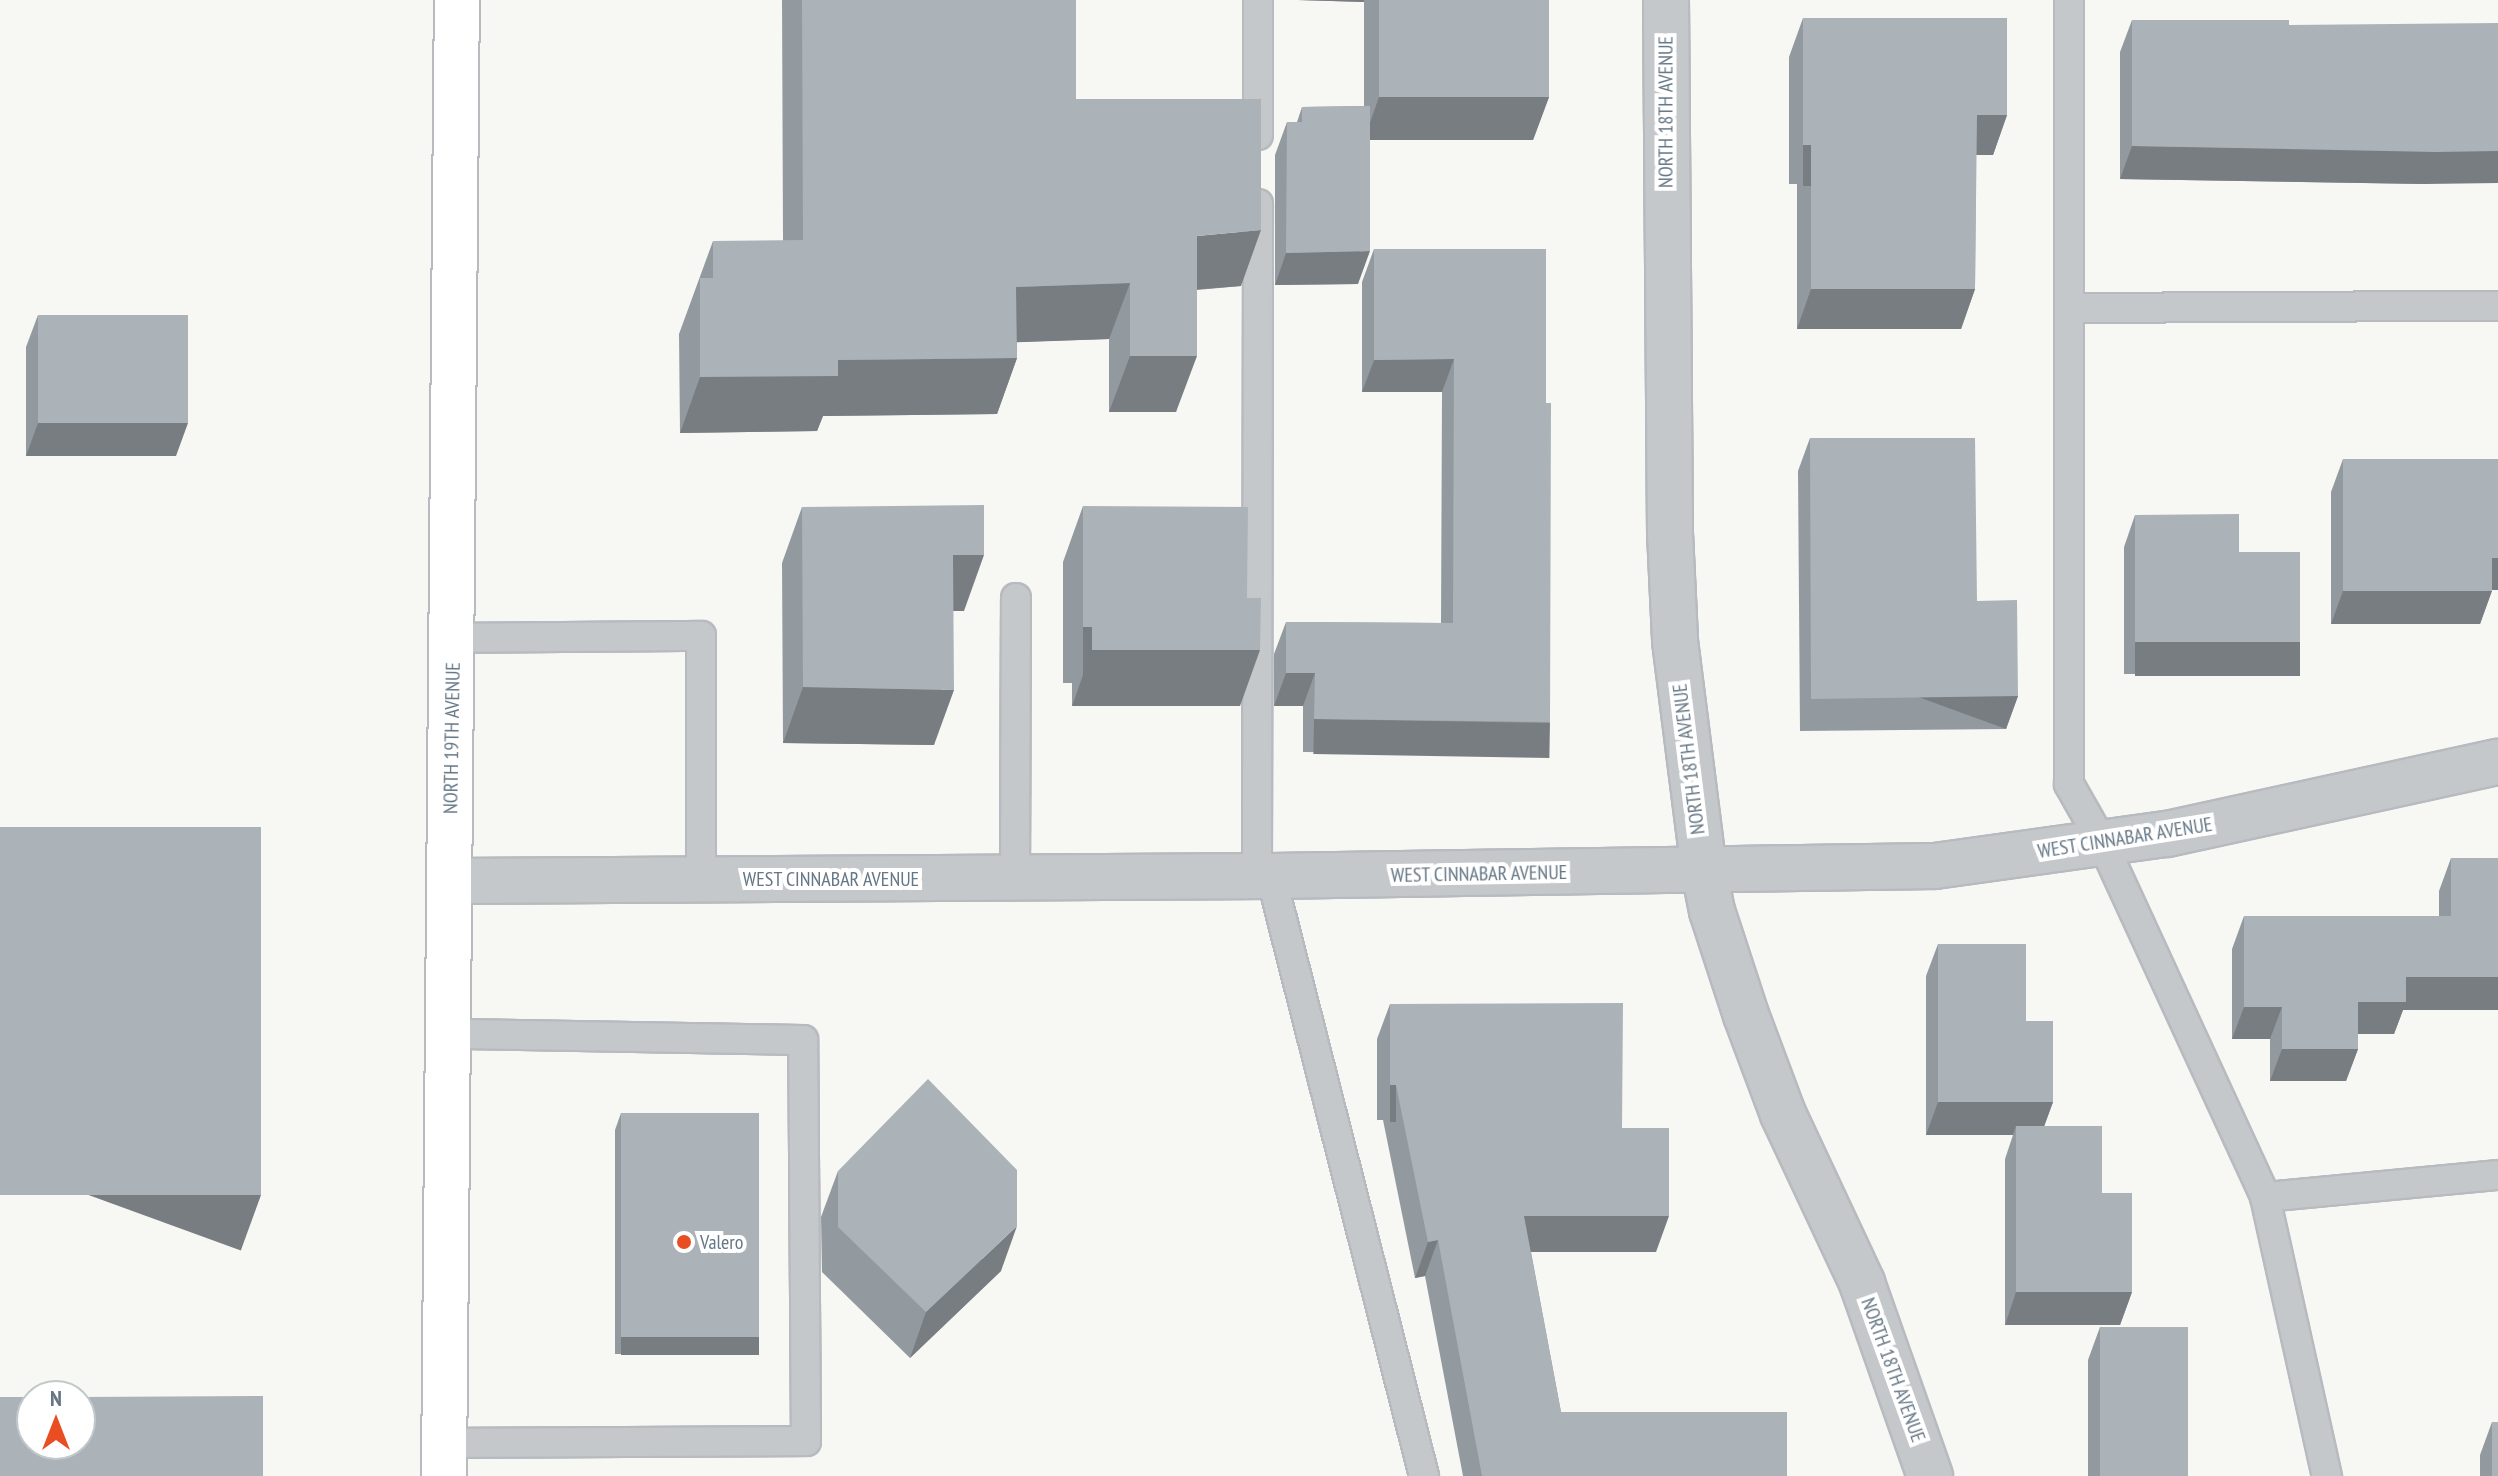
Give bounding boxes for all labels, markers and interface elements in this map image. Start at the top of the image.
street label: NORTH 18TH AVENUE [1654,36,1678,188]
street label: NORTH 19TH AVENUE [439,662,465,814]
street label: NORTH 18TH AVENUE [1668,682,1710,836]
street label: WEST CINNABAR AVENUE [2035,812,2215,864]
street label: WEST CINNABAR AVENUE [1390,860,1568,888]
street label: WEST CINNABAR AVENUE [742,867,920,891]
place label: Valero [700,1230,743,1254]
marker: Valero [675,1233,693,1251]
street label: NORTH 18TH AVENUE [1856,1294,1930,1446]
north arrow [16,1380,96,1460]
text: N [50,1384,62,1412]

